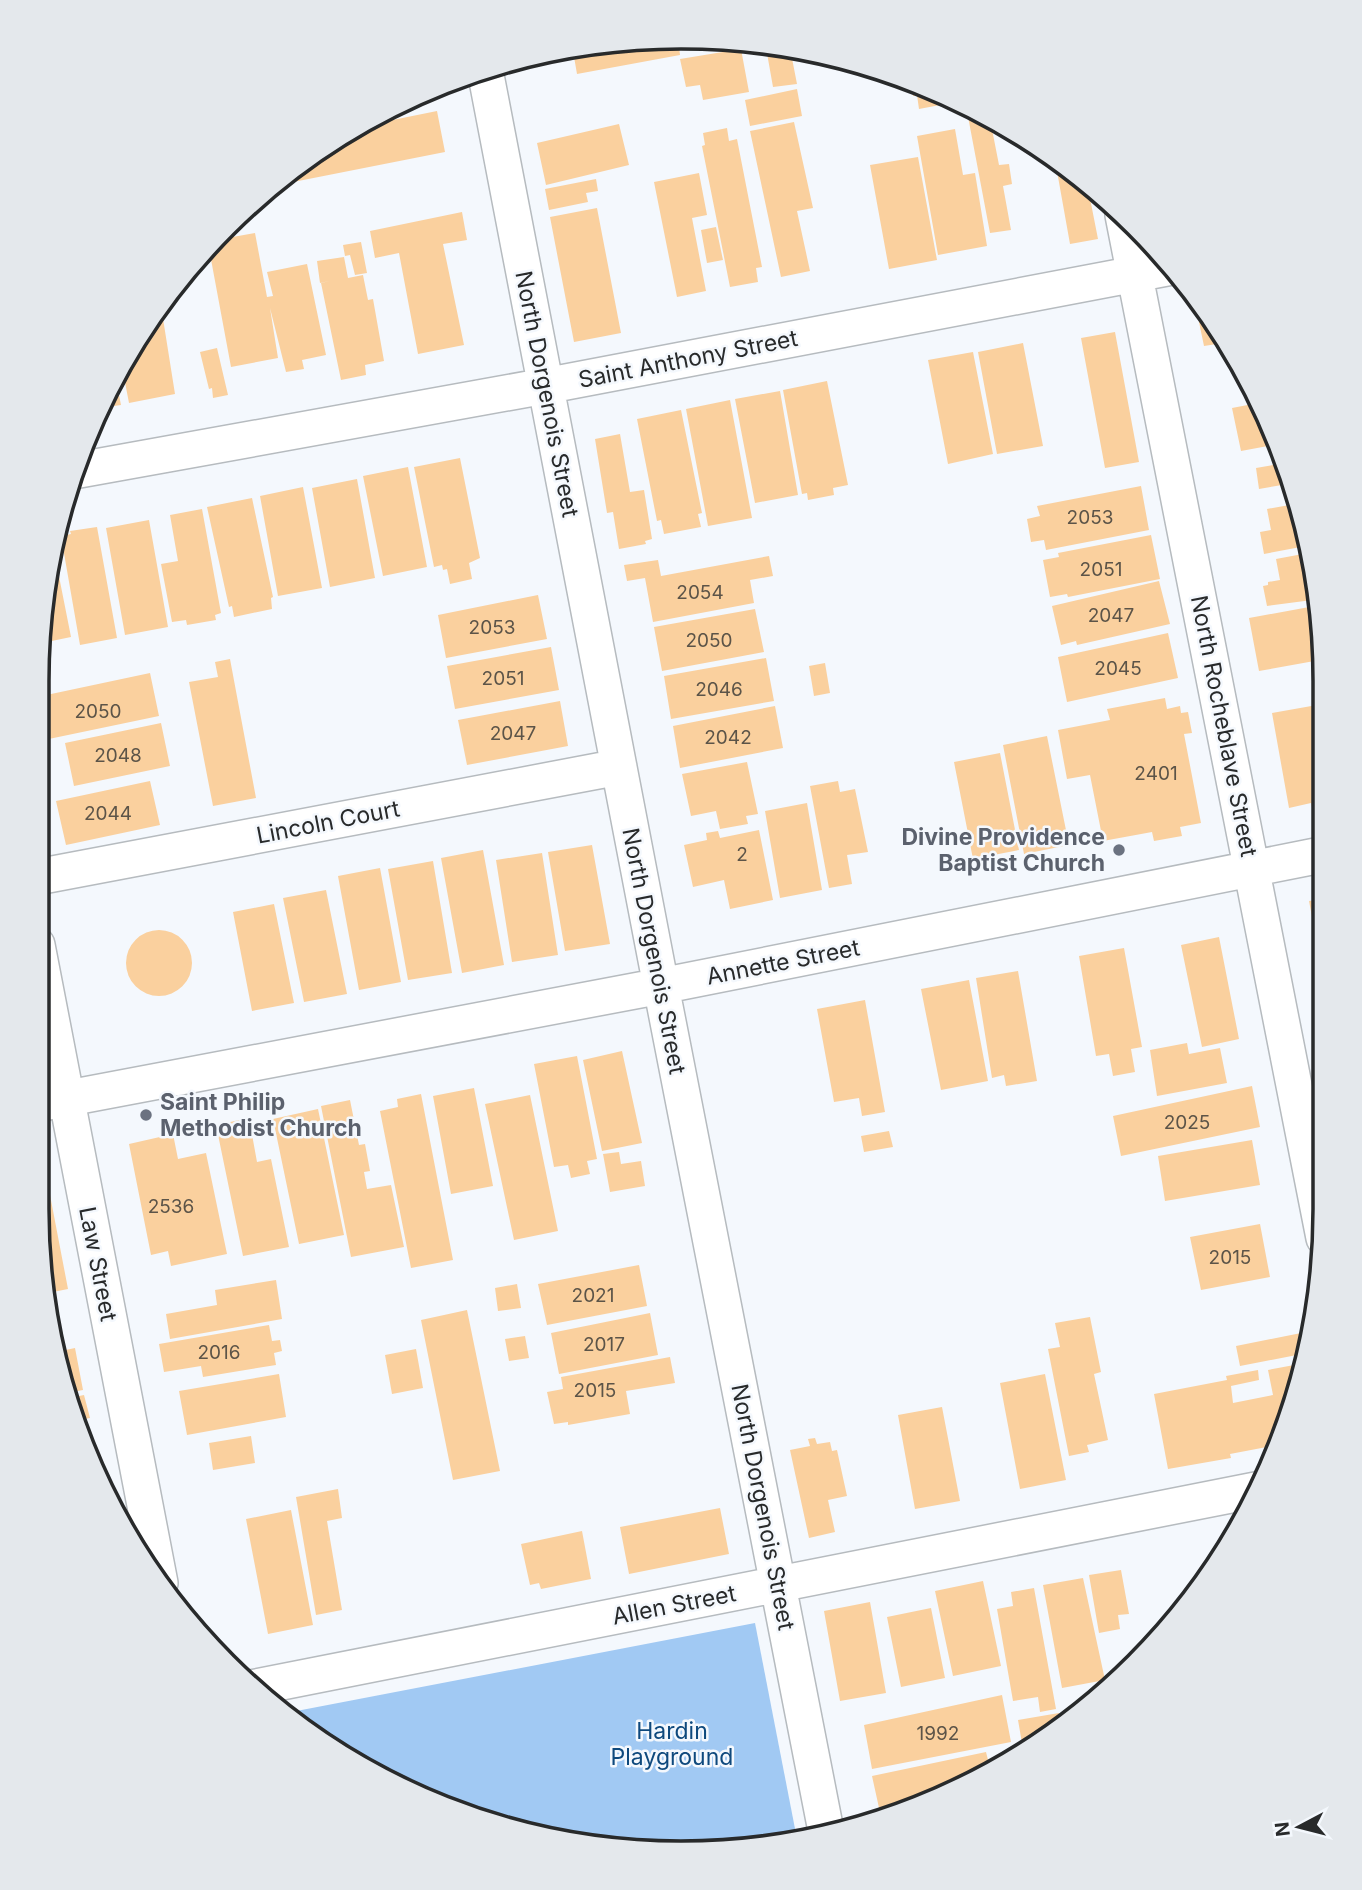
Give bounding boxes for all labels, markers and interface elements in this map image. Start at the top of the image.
street label: North Dorgenois Street [509,268,585,520]
street label: Saint Anthony Street [576,324,800,394]
house number: 2053 [1067,506,1113,529]
house number: 2051 [1080,558,1122,581]
house number: 2054 [676,581,724,604]
street label: North Rocheblave Street [1185,593,1263,860]
house number: 2047 [1088,604,1134,627]
house number: 2053 [469,616,515,639]
house number: 2050 [685,629,733,652]
house number: 2045 [1094,657,1142,680]
house number: 2051 [482,667,524,690]
house number: 2046 [695,678,743,701]
house number: 2050 [74,700,122,723]
house number: 2047 [490,722,536,745]
house number: 2042 [704,726,752,749]
house number: 2048 [94,744,142,767]
house number: 2401 [1134,762,1178,785]
street label: Lincoln Court [254,794,403,850]
house number: 2044 [84,802,132,825]
place label: Divine Providence Baptist Church [901,823,1105,877]
street label: North Dorgenois Street [616,825,692,1077]
marker: Divine Providence Baptist Church [1111,842,1127,858]
house number: 2 [736,843,748,866]
street label: Annette Street [704,933,862,991]
place label: Saint Philip Methodist Church [160,1088,362,1142]
marker: Saint Philip Methodist Church [138,1107,154,1123]
house number: 2025 [1164,1111,1210,1134]
house number: 2536 [148,1195,194,1218]
street label: Law Street [73,1204,123,1324]
house number: 2015 [1209,1246,1251,1269]
house number: 2021 [572,1284,614,1307]
house number: 2017 [583,1333,625,1356]
house number: 2016 [197,1341,241,1364]
house number: 2015 [574,1379,616,1402]
street label: North Dorgenois Street [725,1381,801,1633]
street label: Allen Street [610,1579,739,1631]
park label: Hardin Playground [611,1717,733,1771]
house number: 1992 [917,1722,959,1745]
north arrow [1264,1792,1334,1862]
text: N [1270,1820,1295,1838]

